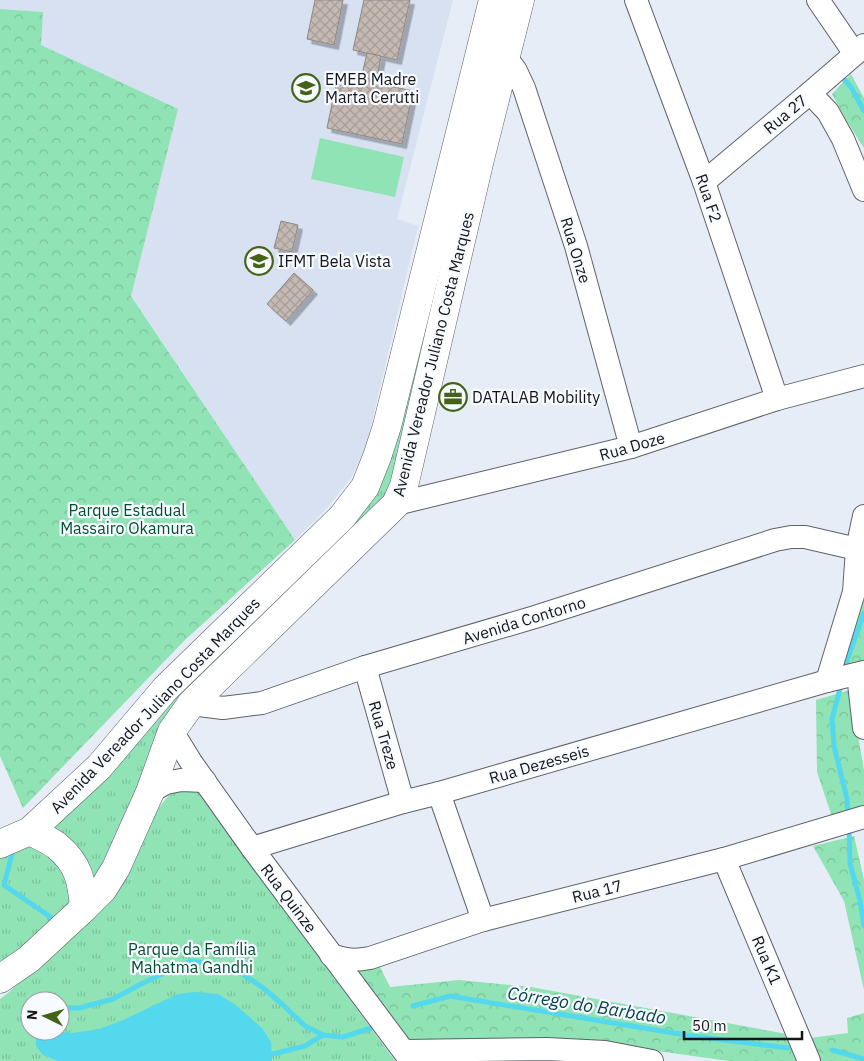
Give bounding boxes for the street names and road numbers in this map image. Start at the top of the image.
street label: Rua 27 [759,90,811,138]
street label: Rua F2 [691,171,727,225]
street label: Avenida Vereador Juliano Costa Marques [388,209,478,499]
street label: Rua Onze [556,215,596,286]
street label: Rua Doze [597,427,667,465]
street label: Avenida Contorno [460,592,588,648]
street label: Avenida Vereador Juliano Costa Marques [46,593,264,817]
street label: Rua Treze [365,698,403,772]
street label: Rua Dezesseis [487,740,591,788]
street label: Rua Quinze [257,860,322,937]
street label: Rua 17 [570,875,624,907]
street label: Rua K1 [748,932,786,988]

